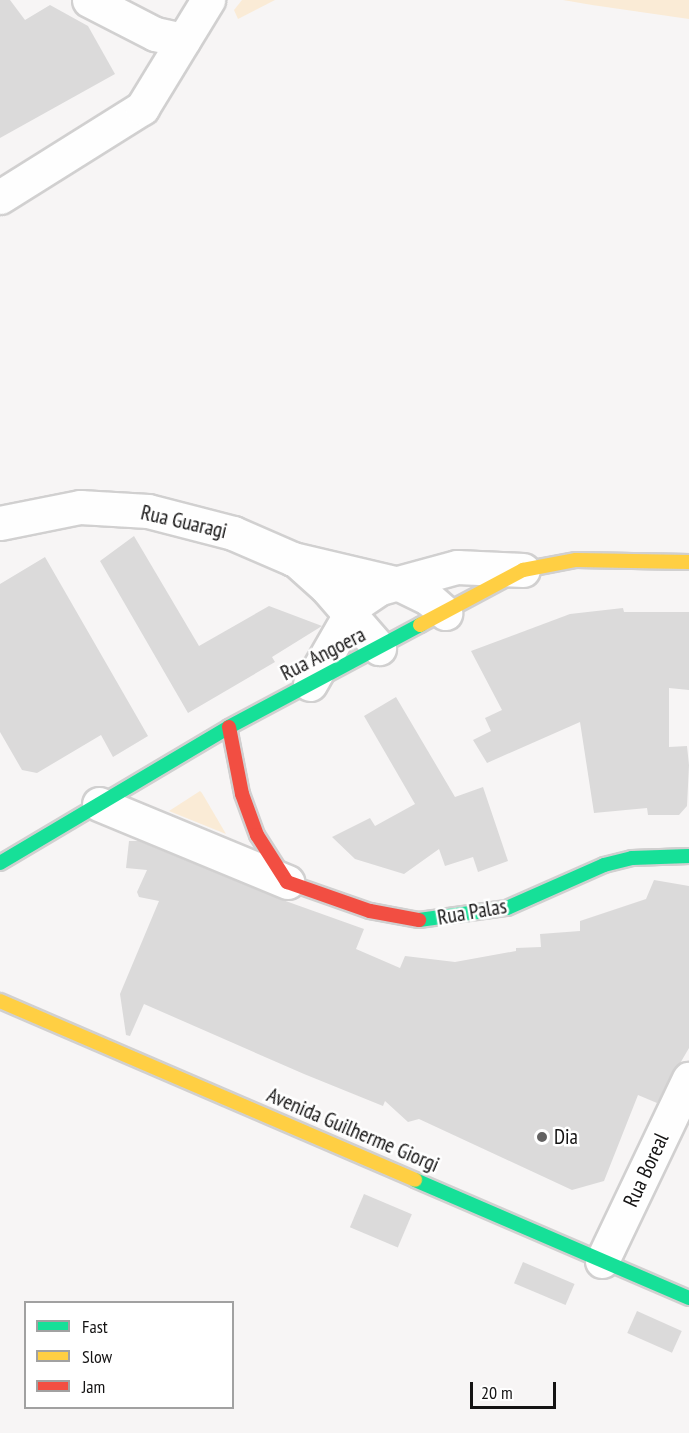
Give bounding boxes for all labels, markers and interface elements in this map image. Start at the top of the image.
street label: Rua Guaragi [138,500,230,544]
street label: Rua Angoera [276,622,370,686]
street label: Rua Palas [435,894,509,930]
street label: Avenida Guilherme Giorgi [263,1082,443,1178]
place label: Dia [554,1124,578,1150]
street label: Rua Boreal [618,1129,674,1211]
marker: Dia [535,1130,549,1144]
legend [24,1301,234,1409]
text: Fast [82,1315,108,1338]
text: Slow [82,1345,112,1368]
scale bar [473,1370,558,1408]
text: Jam [82,1375,105,1398]
text: 20 m [481,1381,513,1404]

